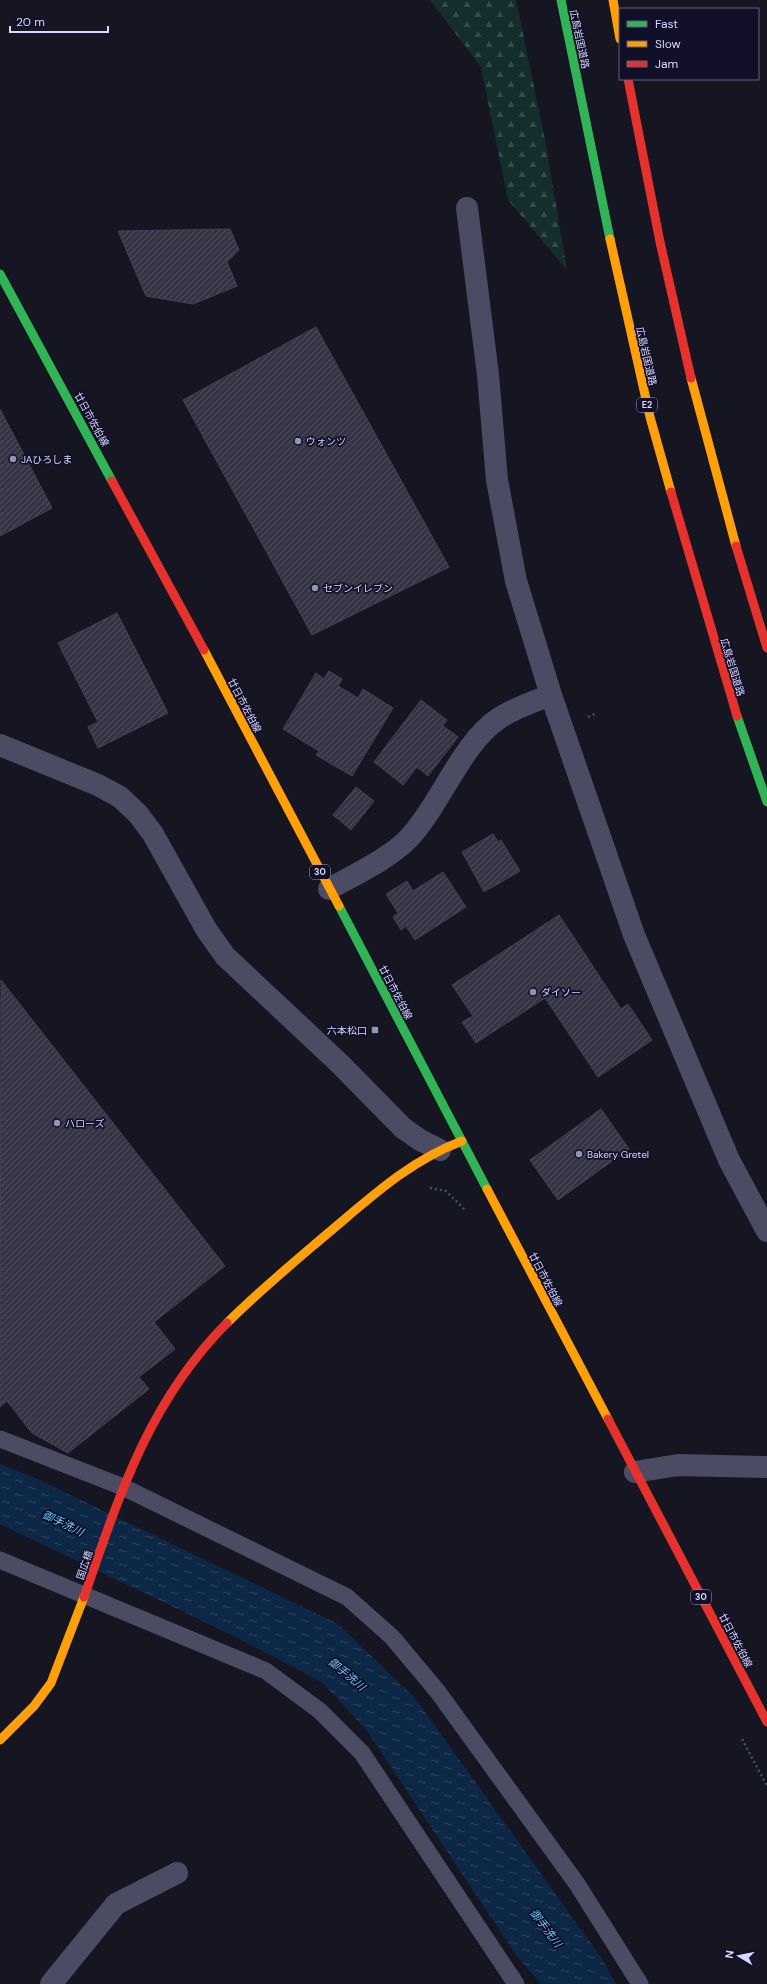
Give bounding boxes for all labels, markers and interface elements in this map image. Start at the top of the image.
scale bar [10,8,108,34]
street label: 広島岩国道路 [567,8,592,70]
legend [619,8,759,80]
text: 20 m [16,14,45,30]
text: Fast [655,16,678,32]
text: Slow [655,36,681,52]
text: Jam [655,56,678,72]
street label: 広島岩国道路 [633,325,660,387]
street label: 廿日市佐伯線 [71,390,112,449]
road number: E2 [637,398,657,412]
place label: ウォンツ [306,435,346,448]
marker: ウォンツ [293,436,303,446]
place label: JAひろしま [21,453,72,466]
marker: JAひろしま [8,454,18,464]
place label: セブンイレブン [323,582,393,595]
marker: セブンイレブン [310,583,320,593]
street label: 広島岩国道路 [718,637,748,698]
street label: 廿日市佐伯線 [225,676,264,735]
road number: 30 [310,865,330,879]
street label: 廿日市佐伯線 [376,963,415,1022]
place label: ダイソー [541,986,581,999]
marker: ダイソー [528,987,538,997]
place label: 六本松口 [327,1024,367,1037]
marker: 六本松口 [370,1025,380,1035]
place label: ハローズ [65,1117,105,1130]
marker: ハローズ [52,1118,62,1128]
place label: Bakery Gretel [587,1148,649,1161]
marker: Bakery Gretel [574,1149,584,1159]
street label: 廿日市佐伯線 [526,1250,565,1309]
water label: 御手洗川 [40,1507,87,1539]
street label: 国広橋 [73,1549,96,1581]
road number: 30 [691,1590,711,1604]
street label: 廿日市佐伯線 [716,1611,755,1670]
water label: 御手洗川 [326,1654,369,1694]
water label: 御手洗川 [527,1906,565,1951]
north arrow [719,1936,759,1976]
text: N [722,1949,737,1959]

